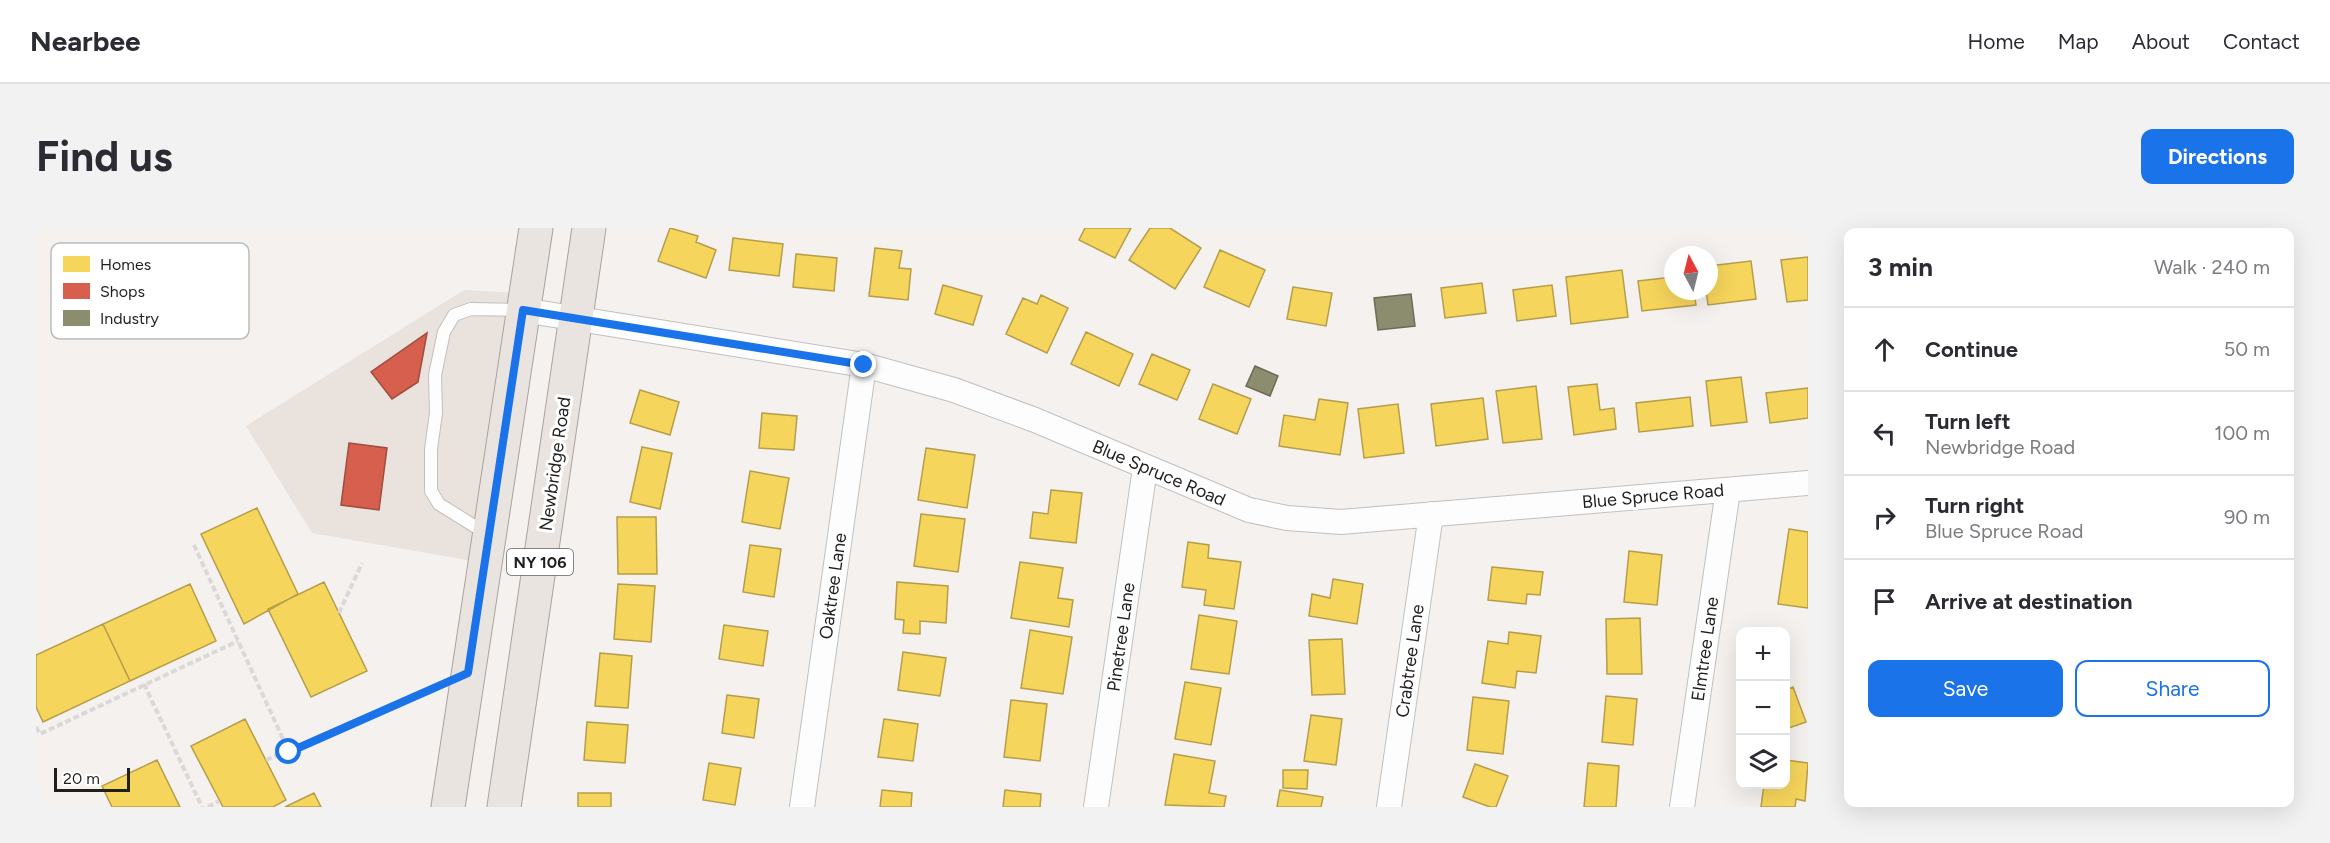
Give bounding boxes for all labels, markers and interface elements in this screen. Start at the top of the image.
text: Nearbee [30,24,140,58]
text: Home [1968,29,2025,54]
text: Map [2058,29,2099,54]
text: About [2132,29,2190,54]
text: Contact [2223,29,2300,54]
button: Directions [2141,129,2294,184]
text: Find us [36,131,173,182]
legend [51,243,249,339]
north arrow [1664,246,1718,300]
text: 3 min [1868,251,1933,283]
text: Homes [100,255,151,274]
text: Walk · 240 m [2154,255,2270,279]
text: Shops [100,282,145,301]
text: Industry [100,309,159,328]
icon: ahead [1868,333,1901,366]
text: Continue [1925,336,2018,363]
text: 50 m [2224,337,2270,361]
route end [850,351,876,377]
street label: Newbridge Road [535,395,575,533]
text: Turn left [1925,408,2011,435]
icon: left [1868,417,1901,450]
text: 100 m [2214,421,2270,445]
street label: Blue Spruce Road [1089,435,1229,511]
text: Newbridge Road [1925,435,2075,459]
street label: Blue Spruce Road [1581,479,1725,513]
text: Turn right [1925,492,2024,519]
icon: right [1868,501,1901,534]
text: 90 m [2224,505,2270,529]
text: Blue Spruce Road [1925,519,2083,543]
street label: Oaktree Lane [815,531,851,641]
road number: NY 106 [507,549,573,575]
street label: Pinetree Lane [1102,581,1140,693]
icon: arrive [1868,585,1901,618]
text: Arrive at destination [1925,588,2133,615]
street label: Elmtree Lane [1687,595,1723,703]
street label: Crabtree Lane [1391,603,1429,719]
map controls [1736,627,1790,789]
button: + [1736,627,1790,681]
button: Save [1868,660,2063,717]
button: Share [2075,660,2270,717]
button: − [1736,681,1790,735]
button: layers [1736,735,1790,789]
route start [275,738,301,764]
scale bar [54,765,130,792]
text: 20 m [63,769,100,788]

